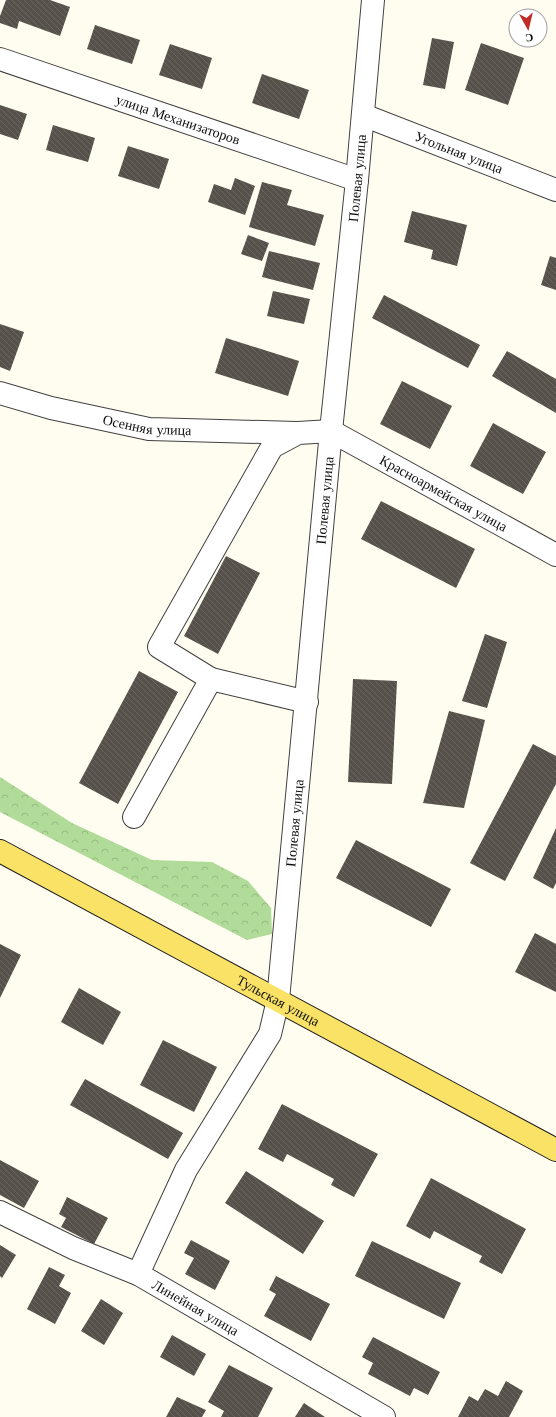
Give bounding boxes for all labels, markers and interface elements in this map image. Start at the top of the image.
north arrow [508,8,548,48]
text: С [524,30,534,45]
street label: улица Механизаторов [114,90,243,149]
street label: Угольная улица [412,127,506,178]
street label: Полевая улица [344,133,370,223]
street label: Осенняя улица [101,410,192,439]
street label: Красноармейская улица [377,451,511,536]
street label: Полевая улица [311,455,338,545]
street label: Полевая улица [281,778,308,868]
street label: Тульская улица [234,971,324,1031]
street label: Линейная улица [149,1275,243,1340]

